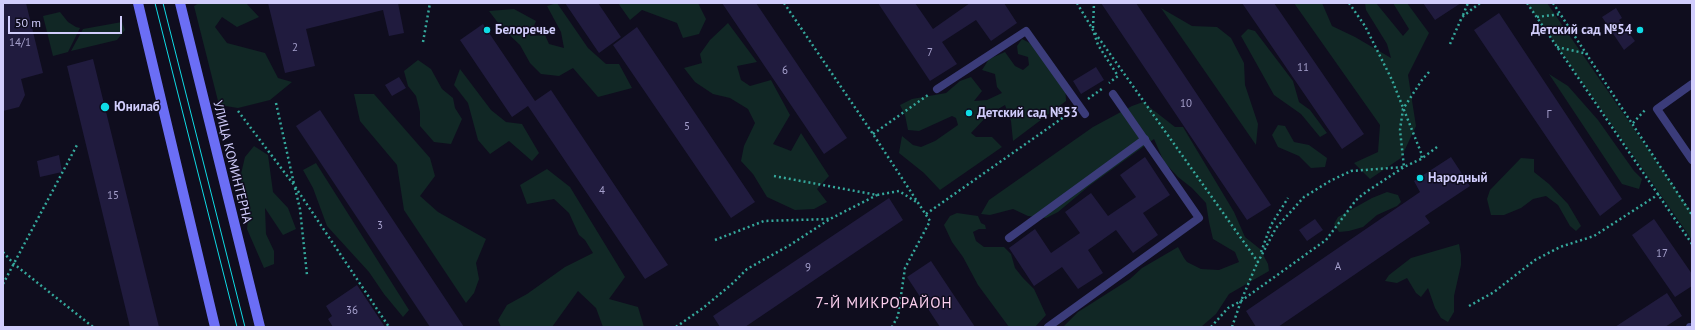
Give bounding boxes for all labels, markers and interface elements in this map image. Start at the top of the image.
scale bar [10,8,124,34]
text: 50 m [15,15,41,30]
place label: Белоречье [495,22,556,38]
place label: Детский сад №54 [1531,22,1632,38]
marker: Белоречье [482,25,492,35]
marker: Детский сад №54 [1635,25,1645,35]
house number: 14/1 [9,36,31,50]
house number: 2 [292,41,298,55]
house number: 7 [927,46,933,60]
house number: 11 [1297,61,1309,75]
house number: 6 [782,64,788,78]
house number: 10 [1180,97,1192,111]
place label: Юнилаб [114,99,160,115]
street label: УЛИЦА КОМИНТЕРНА [209,99,255,225]
marker: Юнилаб [99,101,111,113]
place label: Детский сад №53 [977,105,1078,121]
marker: Детский сад №53 [964,108,974,118]
house number: Г [1547,108,1551,122]
house number: 5 [684,120,690,134]
place label: Народный [1428,170,1488,186]
marker: Народный [1415,173,1425,183]
house number: 4 [599,184,605,198]
house number: 15 [107,189,119,203]
house number: 3 [377,219,383,233]
house number: 17 [1656,247,1668,261]
house number: А [1335,260,1341,274]
house number: 9 [805,261,811,275]
district label: 7-Й МИКРОРАЙОН [815,295,953,313]
house number: 36 [346,304,358,318]

